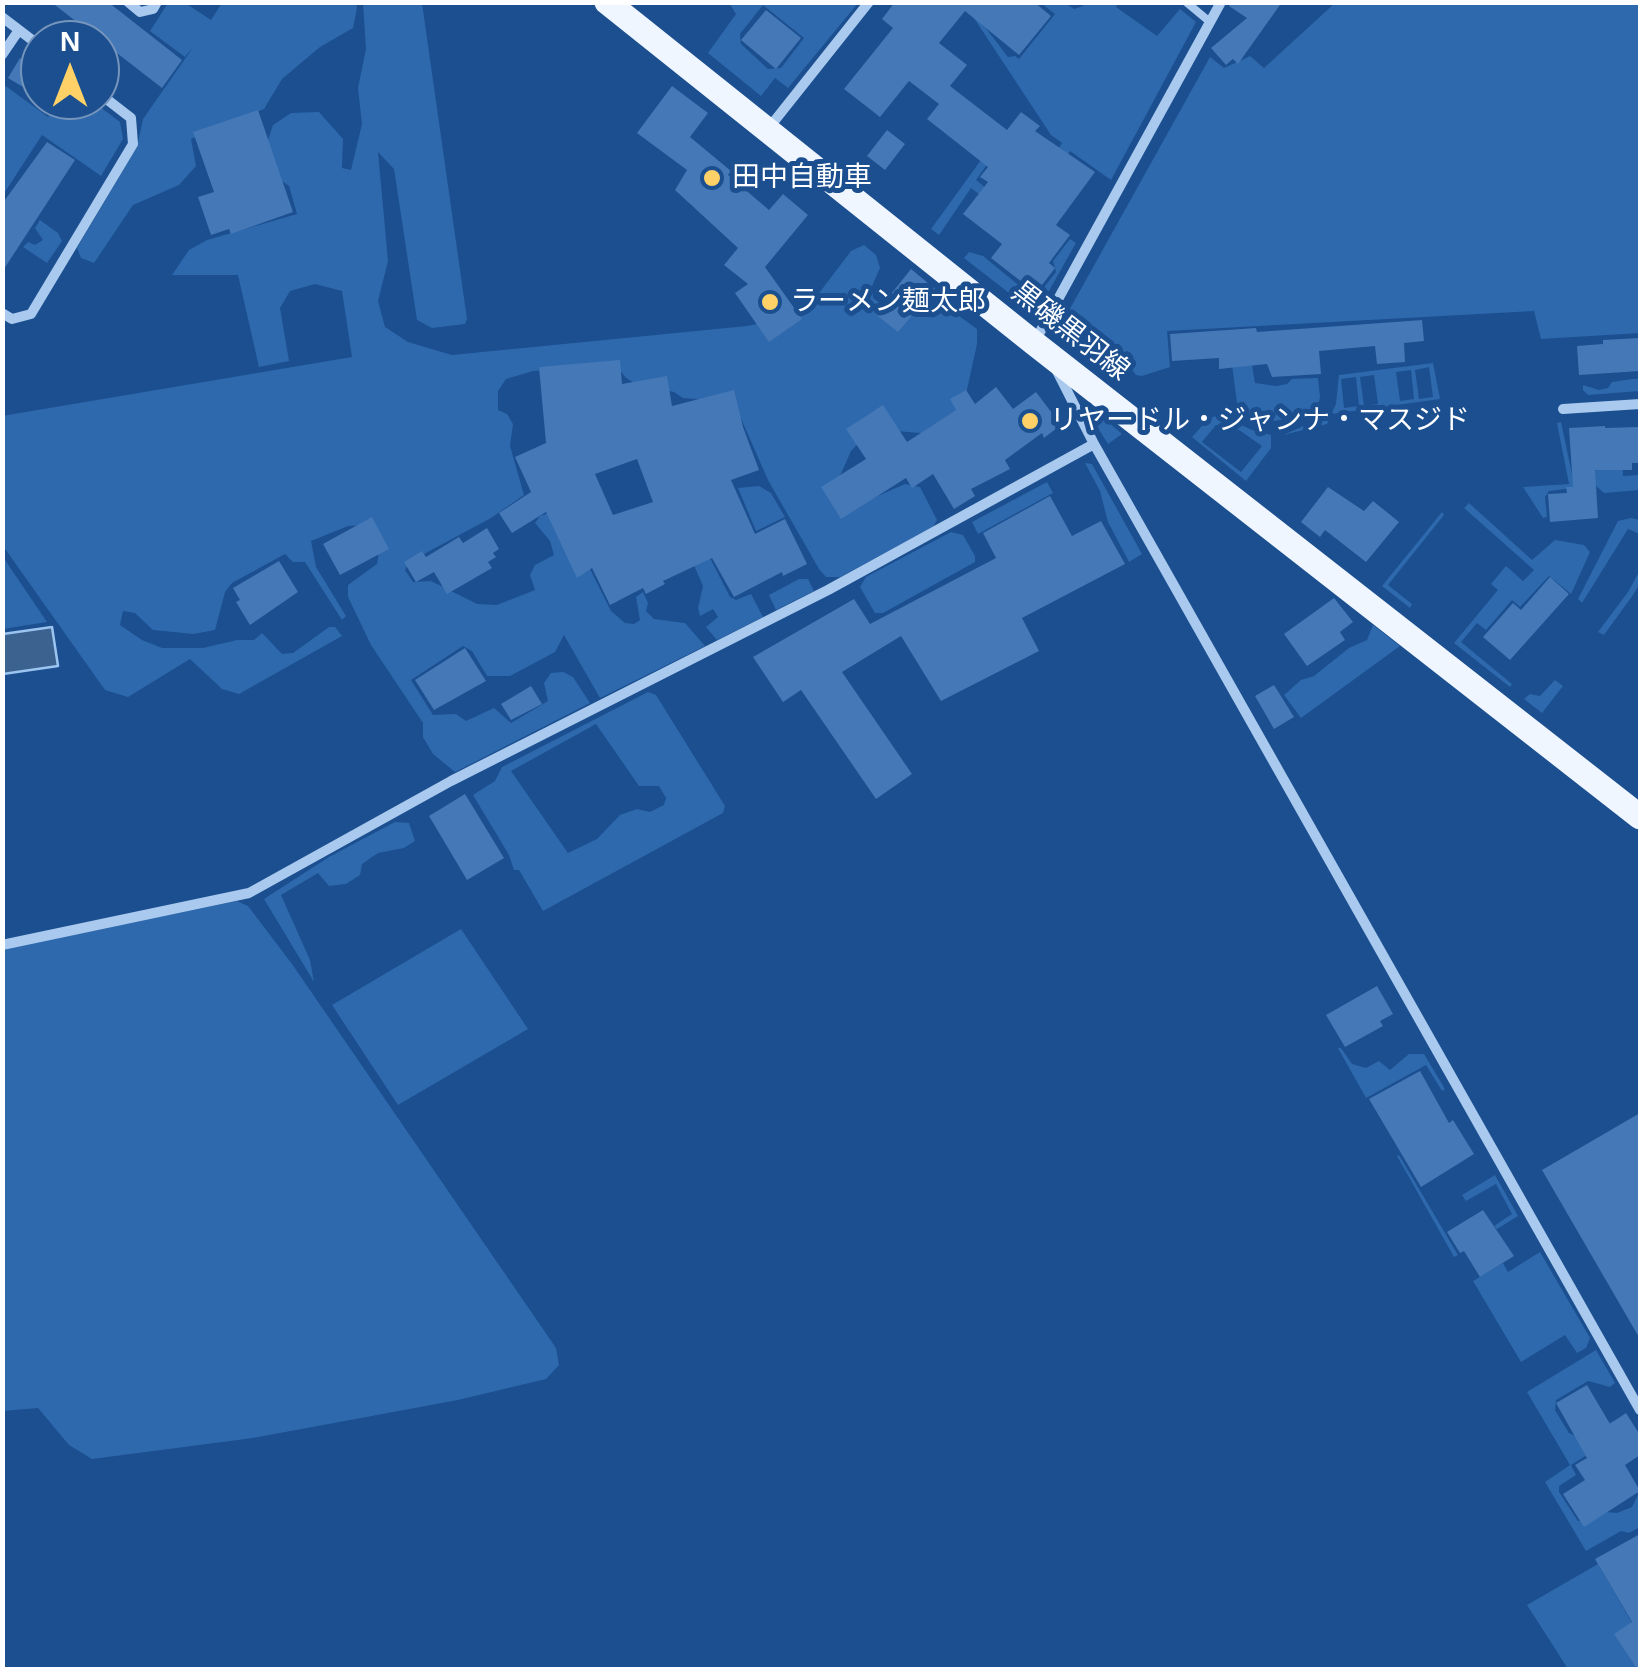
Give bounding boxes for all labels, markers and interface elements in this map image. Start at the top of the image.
north arrow [20,20,120,120]
text: N [60,26,80,57]
place label: 田中自動車 [732,161,872,195]
marker: 田中自動車 [701,167,723,189]
street label: 黒磯黒羽線 [1004,276,1136,388]
place label: ラーメン麺太郎 [790,285,986,319]
marker: ラーメン麺太郎 [759,291,781,313]
place label: リヤードル・ジャンナ・マスジド [1050,404,1470,438]
marker: リヤードル・ジャンナ・マスジド [1019,410,1041,432]

